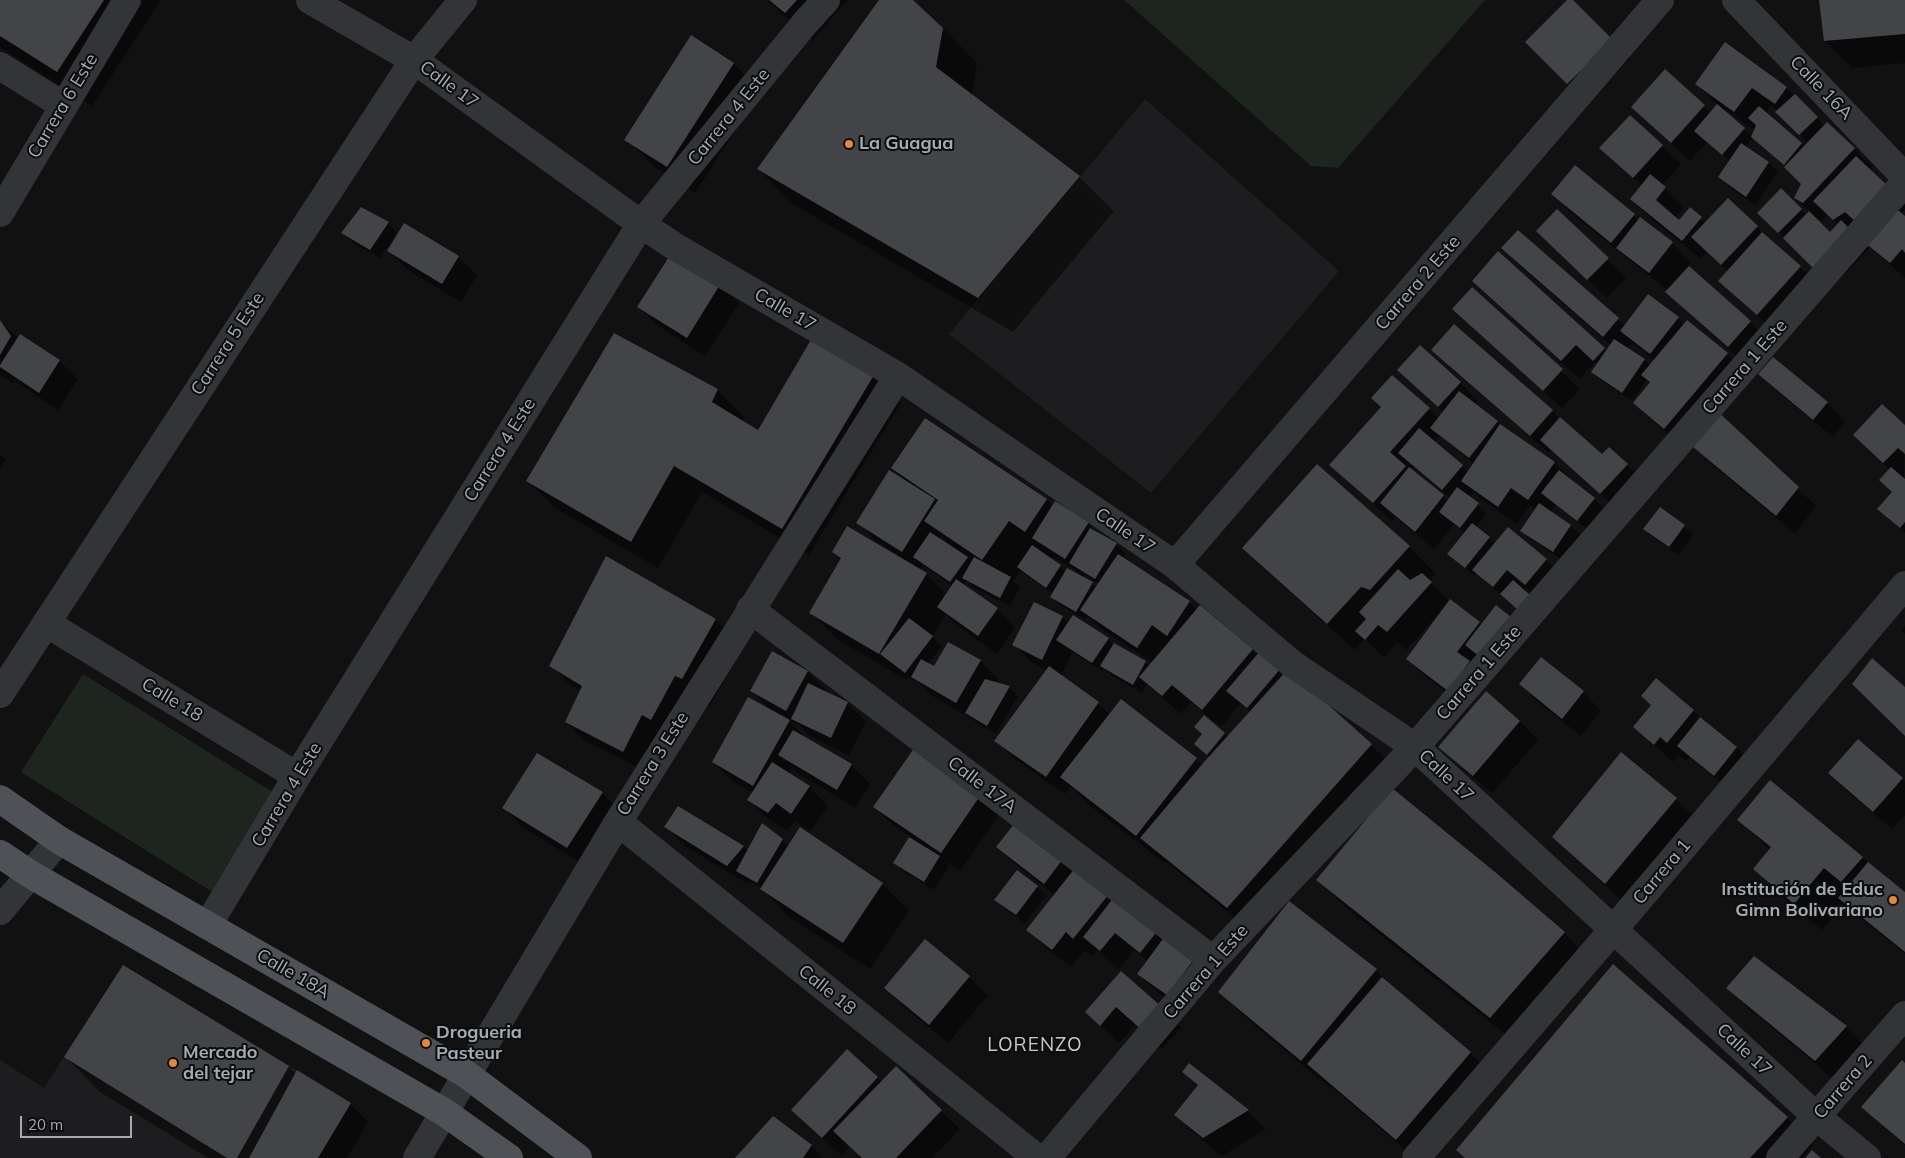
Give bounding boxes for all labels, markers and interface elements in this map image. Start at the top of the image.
street label: Carrera 6 Este [23,50,103,162]
street label: Calle 16A [1785,51,1857,125]
street label: Calle 17 [415,56,483,114]
street label: Carrera 4 Este [683,64,775,170]
place label: La Guagua [859,133,953,155]
marker: La Guagua [843,138,855,150]
street label: Carrera 2 Este [1371,231,1465,335]
street label: Calle 17 [750,284,820,336]
street label: Carrera 5 Este [187,289,269,399]
street label: Carrera 1 Este [1698,315,1792,419]
street label: Carrera 4 Este [459,394,541,506]
street label: Calle 17 [1091,503,1159,559]
street label: Carrera 1 Este [1432,621,1526,725]
street label: Calle 18 [138,673,206,727]
street label: Carrera 3 Este [612,708,694,820]
street label: Carrera 4 Este [247,739,327,851]
street label: Calle 17 [1414,745,1478,807]
street label: Calle 17A [943,752,1021,818]
street label: Carrera 1 [1629,835,1695,909]
place label: Institución de Educ Gimn Bolivariano [1721,879,1883,922]
marker: Institución de Educ Gimn Bolivariano [1887,894,1899,906]
street label: Carrera 1 Este [1159,920,1253,1024]
street label: Calle 18A [253,944,333,1004]
street label: Calle 18 [794,960,860,1020]
street label: Calle 17 [1712,1019,1776,1081]
place label: Drogueria Pasteur [436,1022,522,1064]
district label: LORENZO [986,1034,1084,1056]
marker: Drogueria Pasteur [420,1037,432,1049]
place label: Mercado del tejar [183,1042,257,1084]
street label: Carrera 2 [1809,1050,1877,1124]
marker: Mercado del tejar [167,1057,179,1069]
scale bar [22,1106,135,1138]
text: 20 m [28,1115,63,1134]

